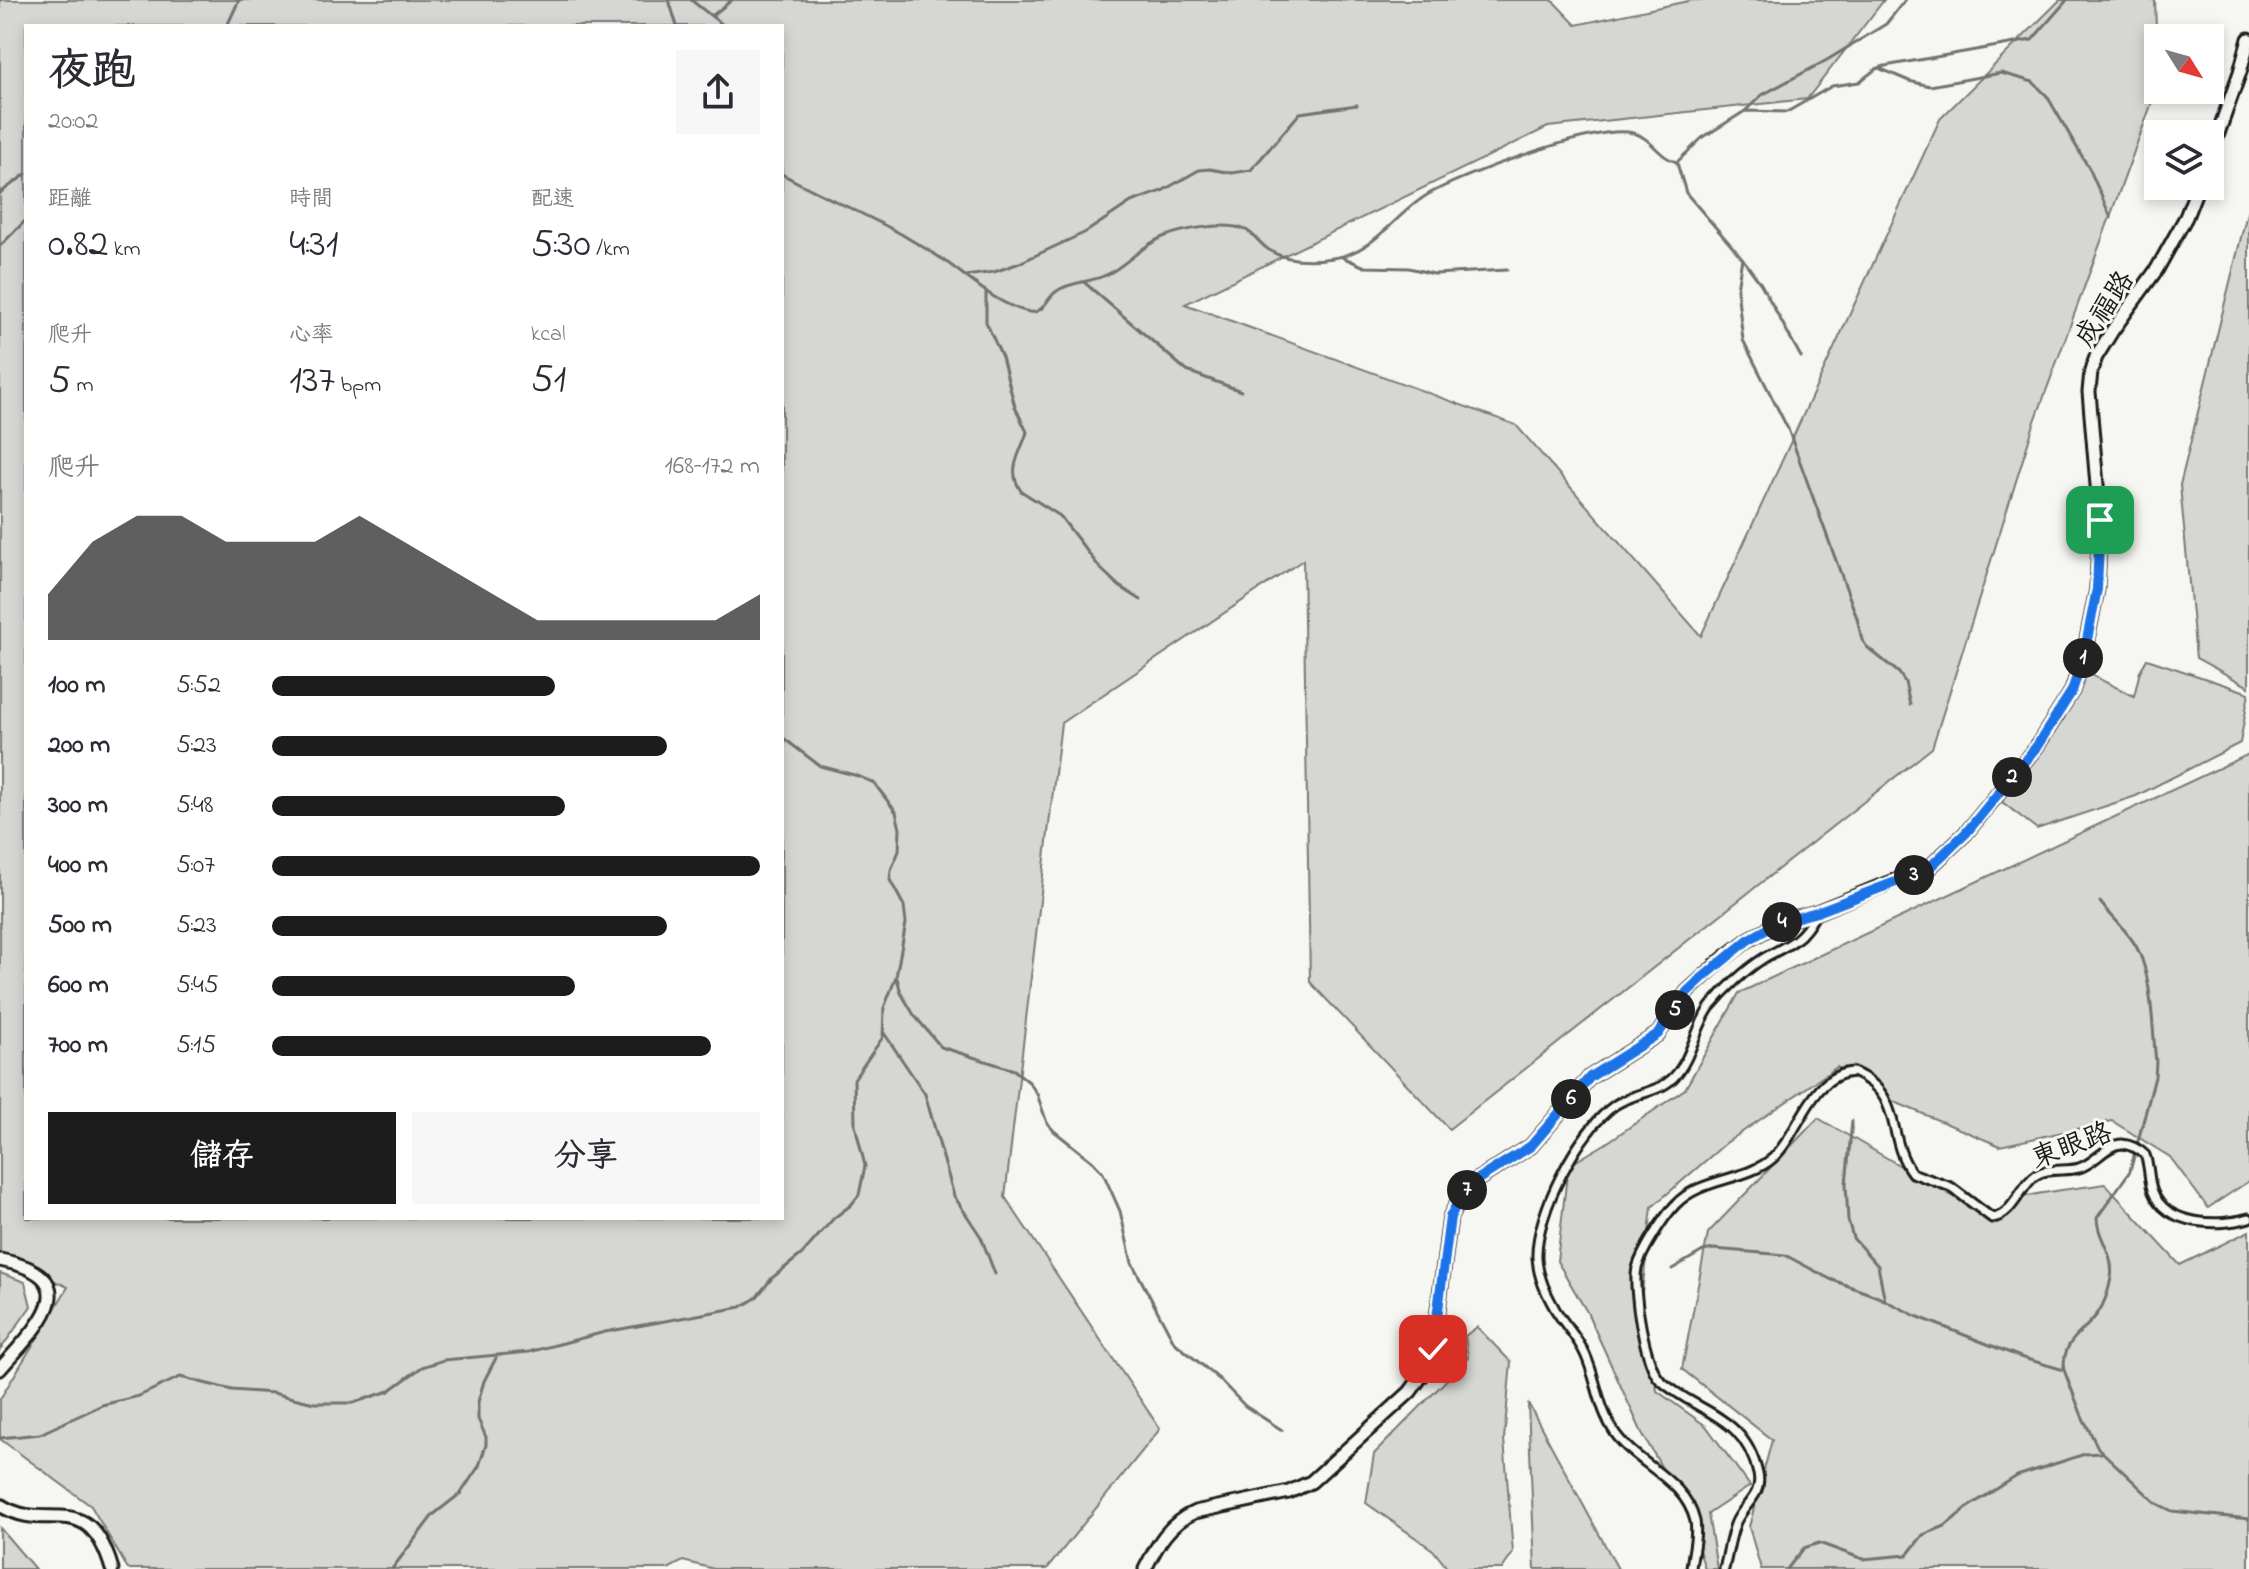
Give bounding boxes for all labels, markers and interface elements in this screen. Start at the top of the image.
north arrow [2144,24,2224,104]
map controls [2144,24,2224,200]
text: 夜跑 [48,41,136,105]
button: share [676,50,760,134]
text: 20:02 [48,103,99,141]
button: layers [2144,120,2224,200]
text: 距離 [48,184,92,216]
text: 時間 [289,184,333,216]
text: 配速 [531,184,575,216]
text: 0.82 [48,216,108,275]
text: 4:31 [289,216,338,275]
text: 5:30 [531,216,591,275]
text: km [108,234,141,266]
text: /km [591,234,630,266]
street label: 成福路 [2066,264,2146,356]
text: kcal [531,319,566,351]
text: 爬升 [48,320,92,352]
text: 心率 [289,320,333,352]
text: 51 [531,351,566,410]
text: 5 [48,352,71,411]
text: 137 [289,352,335,411]
text: m [71,370,93,402]
text: bpm [335,370,381,402]
text: 168–172 m [664,448,760,486]
text: 爬升 [48,450,100,488]
pin [2066,486,2134,554]
icon: arrive [2078,498,2122,542]
pin: 1 [2063,638,2103,678]
text: 1 [2080,642,2087,674]
text: 100 m [48,667,105,705]
text: 5:52 [176,667,221,705]
text: 200 m [48,727,110,765]
text: 5:23 [176,727,217,765]
pin: 2 [1992,757,2032,797]
text: 2 [2007,761,2017,793]
text: 300 m [48,787,108,825]
text: 5:48 [176,787,214,825]
text: 400 m [48,847,108,885]
text: 5:07 [176,847,215,885]
pin: 3 [1894,855,1934,895]
text: 3 [1909,859,1919,891]
pin: 4 [1762,902,1802,942]
text: 4 [1777,906,1787,938]
text: 500 m [48,907,112,945]
text: 5:23 [176,907,217,945]
text: 600 m [48,967,109,1005]
text: 5:45 [176,967,219,1005]
pin: 5 [1655,990,1695,1030]
text: 5 [1669,994,1681,1026]
text: 700 m [48,1027,108,1065]
text: 5:15 [176,1027,216,1065]
pin: 6 [1551,1079,1591,1119]
text: 6 [1566,1083,1576,1115]
button: 儲存 [48,1112,396,1204]
button: 分享 [412,1112,760,1204]
street label: 東眼路 [2026,1114,2119,1181]
pin: 7 [1447,1170,1487,1210]
text: 7 [1462,1174,1472,1206]
pin [1399,1315,1467,1383]
icon: check [1411,1327,1455,1371]

